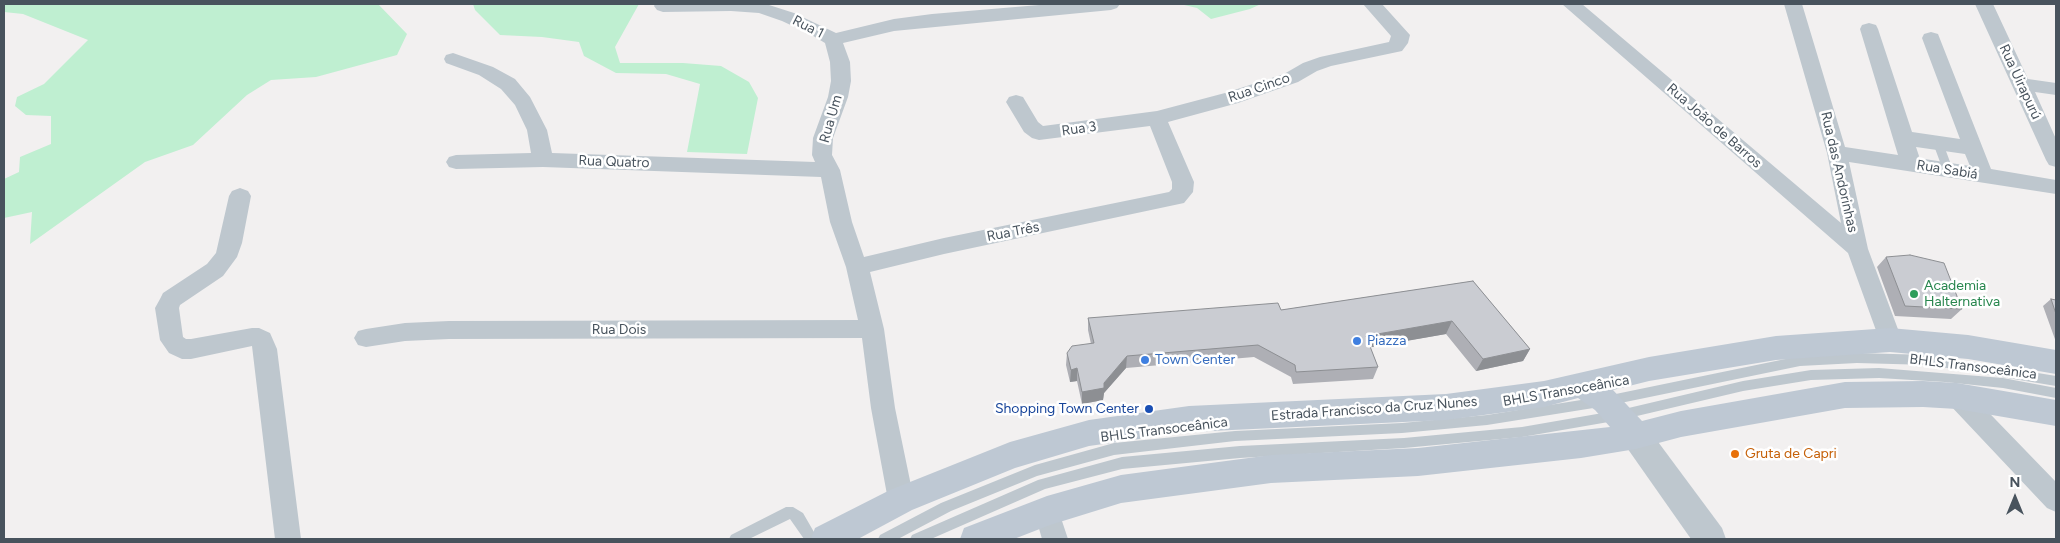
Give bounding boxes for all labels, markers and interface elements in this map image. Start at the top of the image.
street label: Rua 1 [790,12,826,42]
street label: Rua Uirapurú [1995,42,2045,122]
street label: Rua Cinco [1226,70,1292,106]
street label: Rua João de Barros [1663,80,1765,172]
street label: Rua Um [816,93,846,145]
street label: Rua das Andorinhas [1817,110,1861,234]
street label: Rua 3 [1061,118,1097,140]
street label: Rua Quatro [578,152,650,172]
street label: Rua Sabiá [1915,157,1979,183]
street label: Rua Três [985,219,1041,245]
place label: Academia Halternativa [1924,278,2000,310]
marker: Academia Halternativa [1908,288,1920,300]
street label: Rua Dois [592,322,646,338]
place label: Piazza [1367,333,1406,349]
marker: Piazza [1351,335,1363,347]
street label: BHLS Transoceânica [1908,351,2038,383]
place label: Town Center [1155,352,1235,368]
marker: Town Center [1139,354,1151,366]
street label: BHLS Transoceânica [1502,372,1630,410]
street label: Estrada Francisco da Cruz Nunes [1270,393,1478,425]
place label: Shopping Town Center [995,401,1139,417]
marker: Shopping Town Center [1143,403,1155,415]
street label: BHLS Transoceânica [1099,414,1229,446]
place label: Gruta de Capri [1745,446,1837,462]
marker: Gruta de Capri [1729,448,1741,460]
north arrow [1990,473,2040,523]
text: N [2010,474,2020,491]

